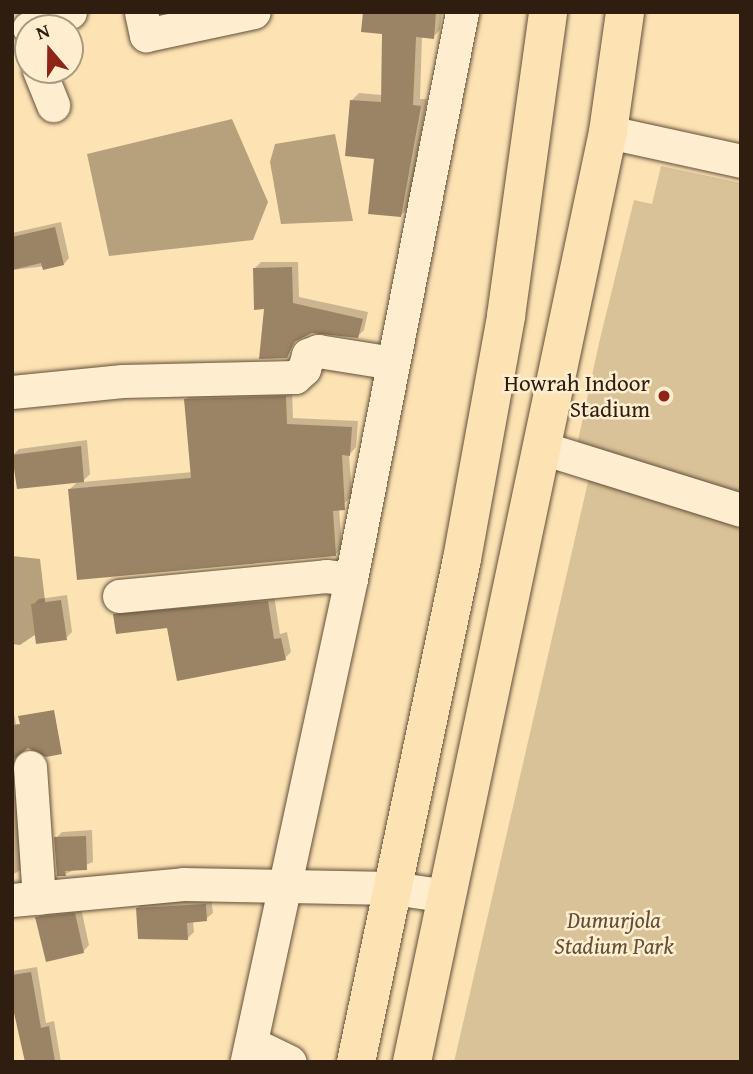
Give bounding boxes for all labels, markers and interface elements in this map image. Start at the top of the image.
north arrow [14,14,84,84]
text: N [32,16,53,46]
place label: Howrah Indoor Stadium [504,369,650,423]
marker: Howrah Indoor Stadium [656,388,672,404]
park label: Dumurjola Stadium Park [554,906,674,960]

